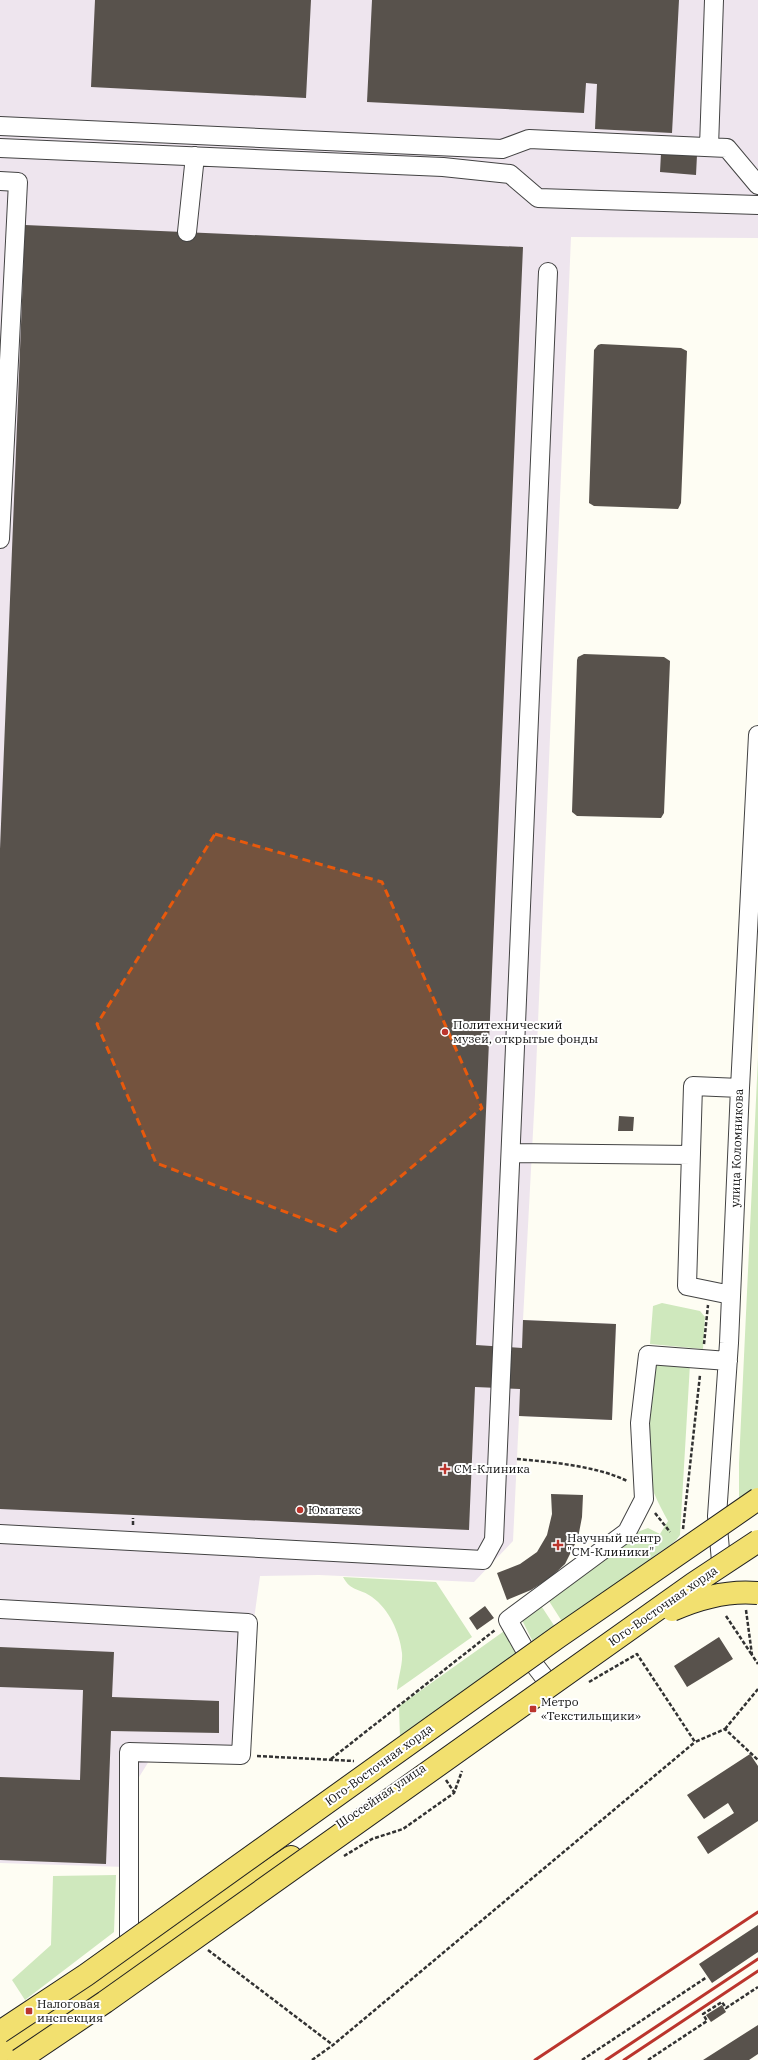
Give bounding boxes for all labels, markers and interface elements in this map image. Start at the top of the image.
place label: Политехнический музей, открытые фонды [453,1017,598,1046]
marker: Политехнический музей, открытые фонды [440,1027,450,1037]
street label: улица Коломникова [727,1088,746,1208]
place label: СМ-Клиника [454,1461,530,1476]
marker: СМ-Клиника [439,1463,451,1475]
place label: Юматекс [308,1502,361,1517]
marker: Юматекс [295,1505,305,1515]
place label: Научный центр "СМ-Клиники" [567,1530,661,1559]
marker: Научный центр "СМ-Клиники" [552,1539,564,1551]
street label: Юго-Восточная хорда [605,1562,720,1649]
place label: Метро «Текстильщики» [541,1694,641,1723]
marker: Метро «Текстильщики» [528,1704,538,1714]
street label: Юго-Восточная хорда [322,1720,436,1809]
street label: Шоссейная улица [333,1760,429,1831]
place label: Налоговая инспекция [37,1996,103,2025]
marker: Налоговая инспекция [24,2006,34,2016]

